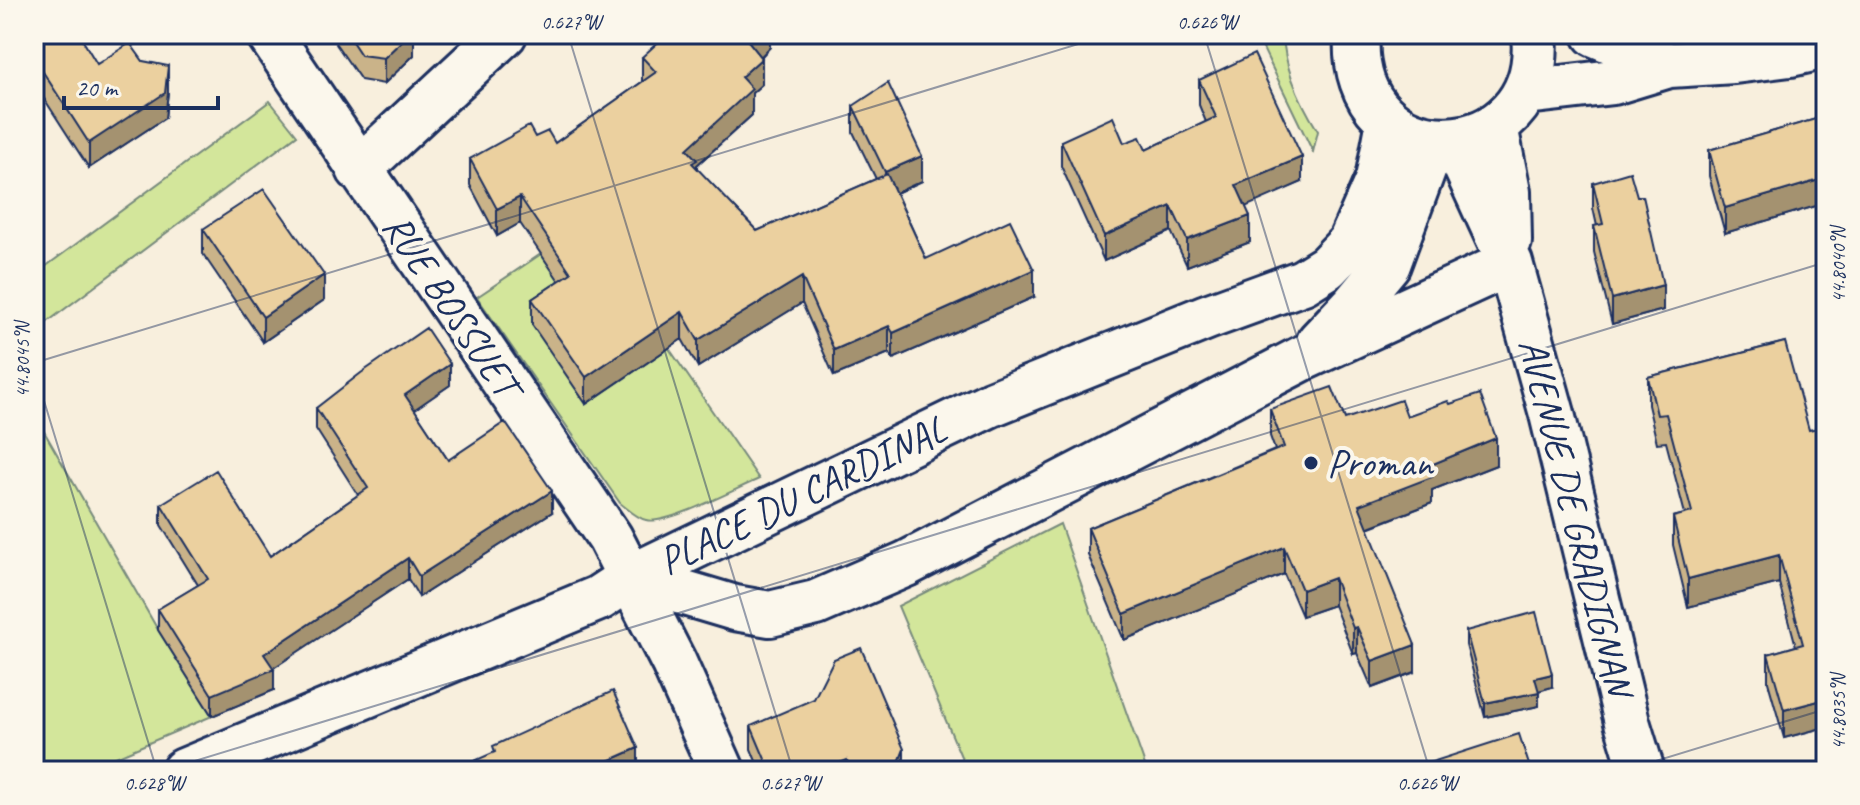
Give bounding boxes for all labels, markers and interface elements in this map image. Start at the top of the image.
text: 0.627°W [541,10,605,35]
text: 0.626°W [1177,10,1241,35]
scale bar [64,60,218,110]
text: 20 m [76,73,119,103]
street label: RUE BOSSUET [372,204,536,414]
text: 44.8040°N [1826,224,1851,303]
text: 44.8045°N [10,319,35,398]
street label: AVENUE DE GRADIGNAN [1507,333,1646,706]
street label: PLACE DU CARDINAL [650,404,954,586]
place label: Proman [1327,438,1435,488]
marker: Proman [1302,454,1320,472]
text: 44.8035°N [1826,671,1851,750]
text: 0.628°W [124,771,188,796]
text: 0.627°W [760,771,824,796]
text: 0.626°W [1397,771,1461,796]

